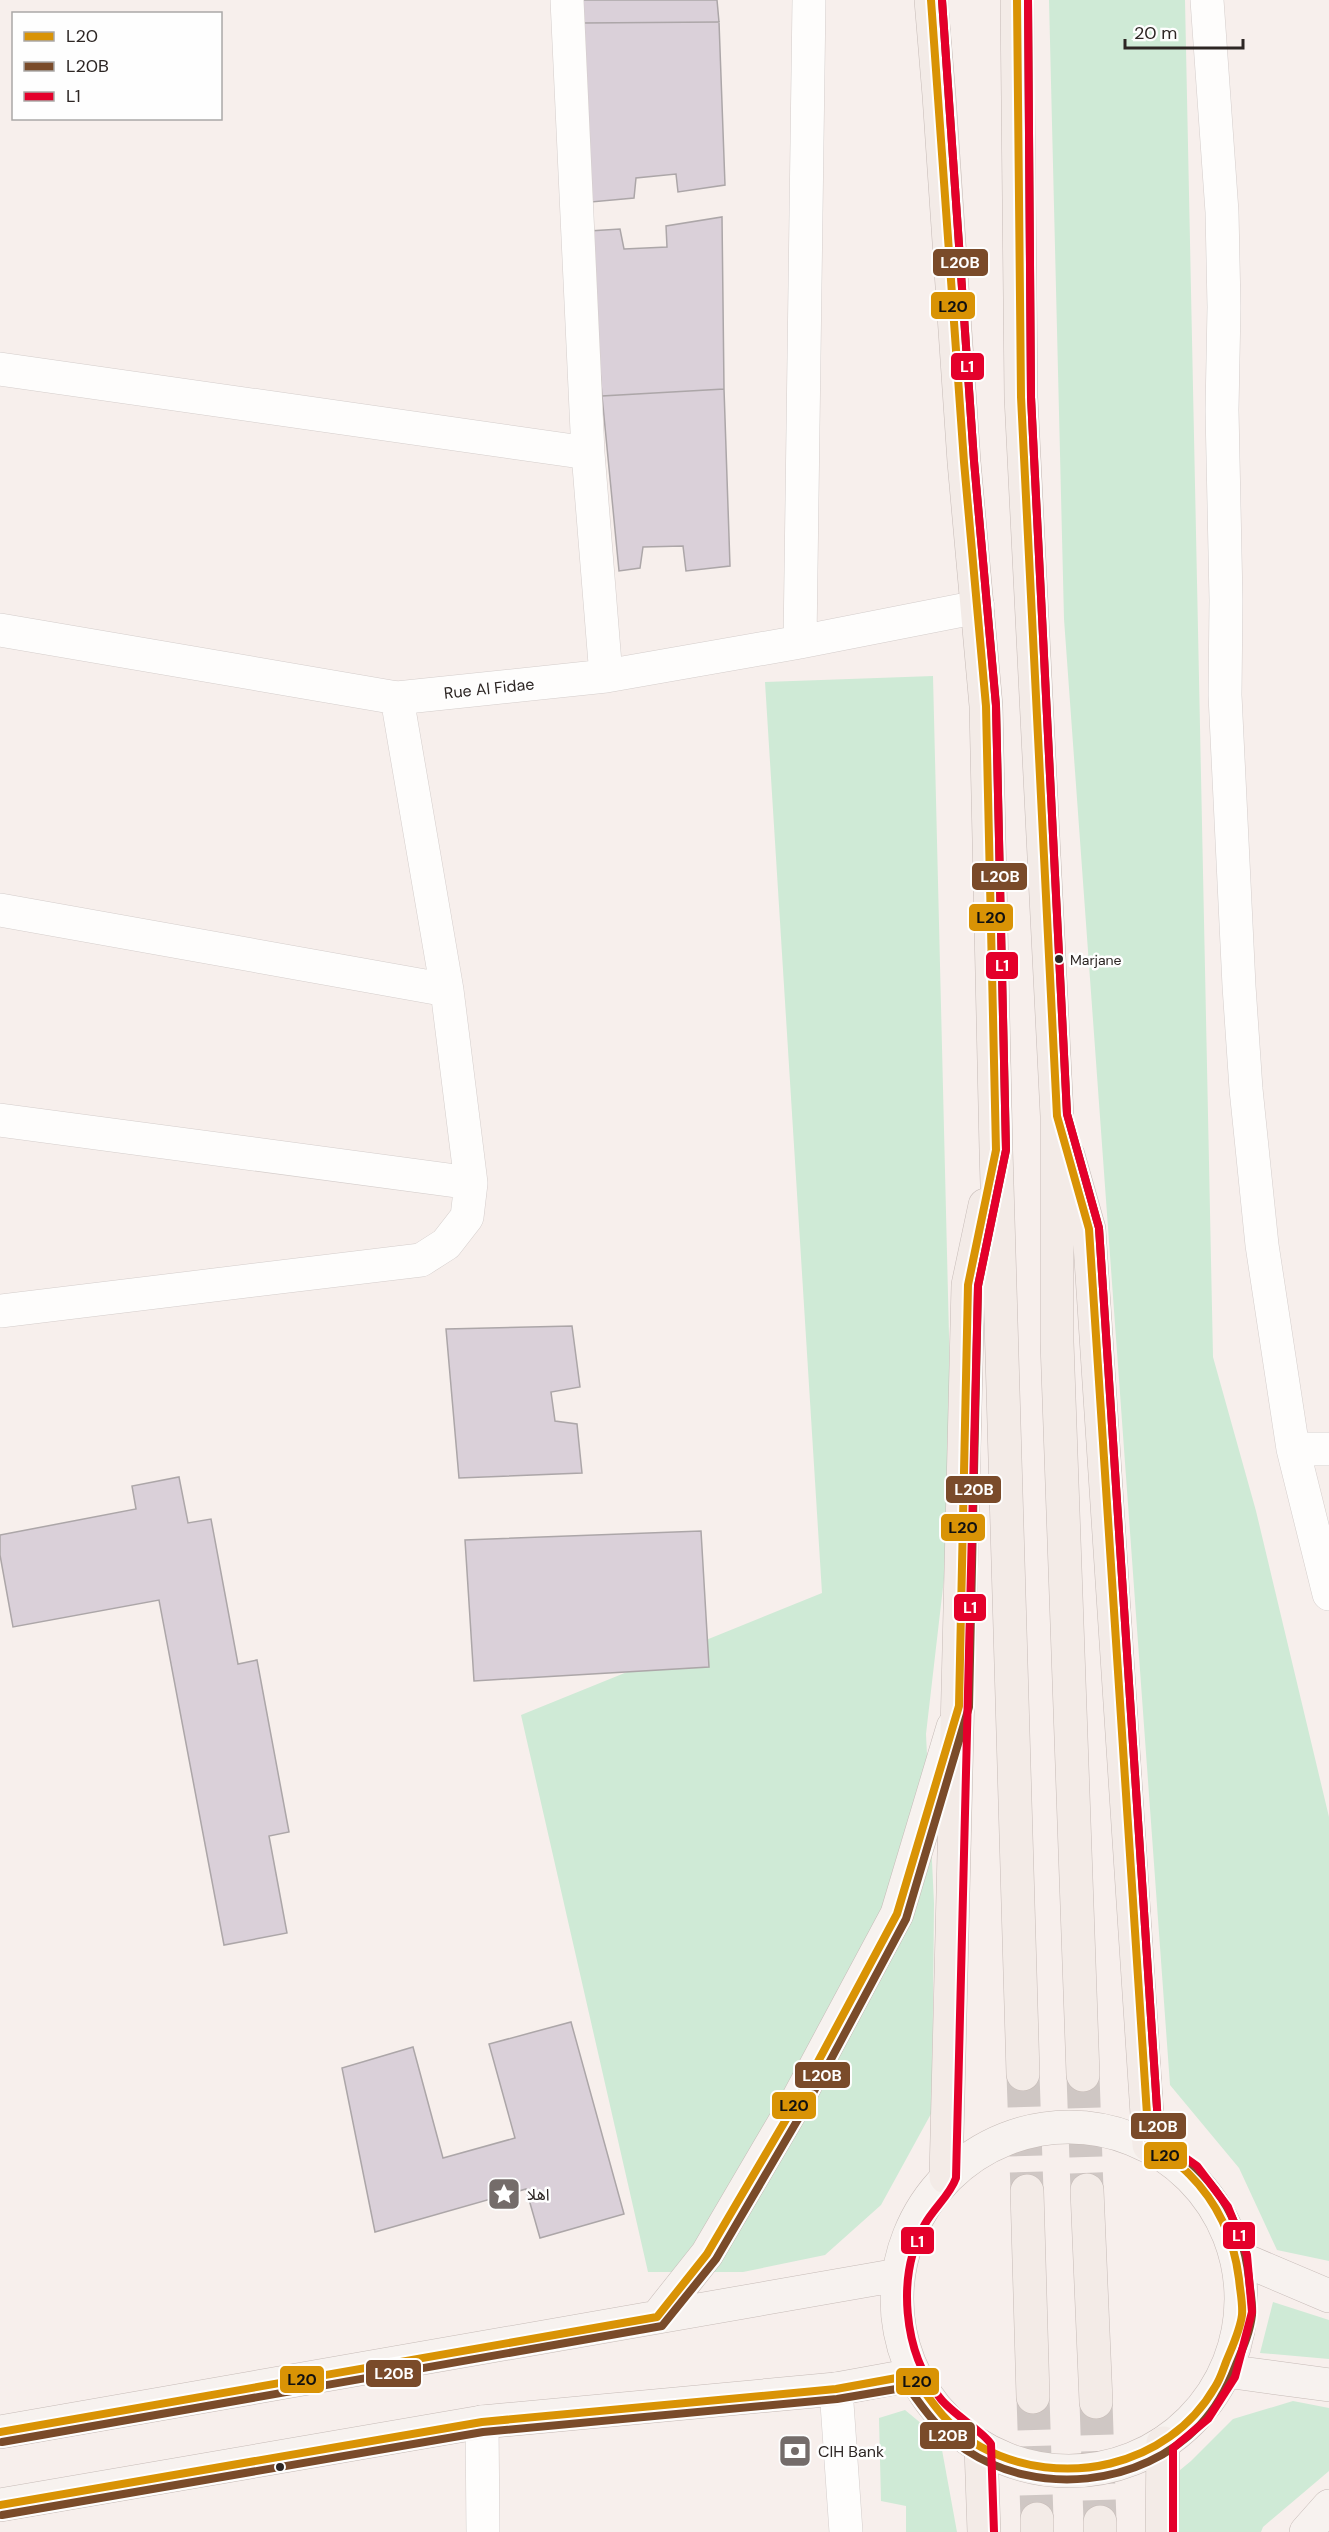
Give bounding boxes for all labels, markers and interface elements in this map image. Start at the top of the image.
legend [12,12,222,120]
scale bar [1125,12,1244,50]
text: 20 m [1134,21,1177,45]
text: L20 [66,24,98,48]
text: L20B [66,54,109,78]
text: L1 [66,84,81,108]
line badge: L20B [932,248,989,277]
text: L20B [940,252,980,273]
line badge: L20 [930,291,976,320]
text: L20 [938,296,968,317]
line badge: L1 [950,352,985,381]
text: L1 [960,356,974,377]
street label: Rue Al Fidae [443,673,535,704]
line badge: L20B [971,862,1028,891]
text: L20B [980,866,1020,887]
line badge: L20 [968,903,1014,932]
text: L20 [976,907,1006,928]
line badge: L1 [985,951,1019,980]
place label: Marjane [1070,951,1122,969]
marker: Marjane [1053,953,1065,965]
text: L1 [995,955,1009,976]
line badge: L20B [945,1475,1002,1504]
text: L20B [954,1479,994,1500]
line badge: L20 [940,1513,986,1542]
text: L20 [948,1517,978,1538]
line badge: L1 [953,1593,987,1622]
text: L1 [963,1597,977,1618]
line badge: L20B [794,2061,851,2089]
text: L20B [802,2065,842,2086]
line badge: L20 [771,2091,817,2120]
text: L20 [779,2095,809,2116]
line badge: L20B [1130,2112,1187,2140]
text: L20B [1138,2116,1178,2137]
line badge: L20 [1143,2141,1188,2170]
text: L20 [1150,2145,1180,2166]
place icon: اهلا [486,2176,522,2212]
place label: اهلا [527,2184,550,2205]
line badge: L1 [1222,2221,1256,2250]
text: L1 [1232,2225,1246,2246]
line badge: L1 [900,2226,935,2255]
text: L1 [910,2231,924,2252]
line badge: L20B [365,2359,422,2388]
text: L20B [374,2363,414,2384]
line badge: L20 [279,2365,325,2394]
line badge: L20 [895,2367,940,2396]
text: L20 [287,2369,317,2390]
text: L20 [902,2371,932,2392]
line badge: L20B [919,2421,976,2450]
text: L20B [928,2425,968,2446]
bank icon: CIH Bank [777,2433,813,2469]
place label: CIH Bank [818,2441,884,2462]
unlabelled marker [274,2461,286,2473]

